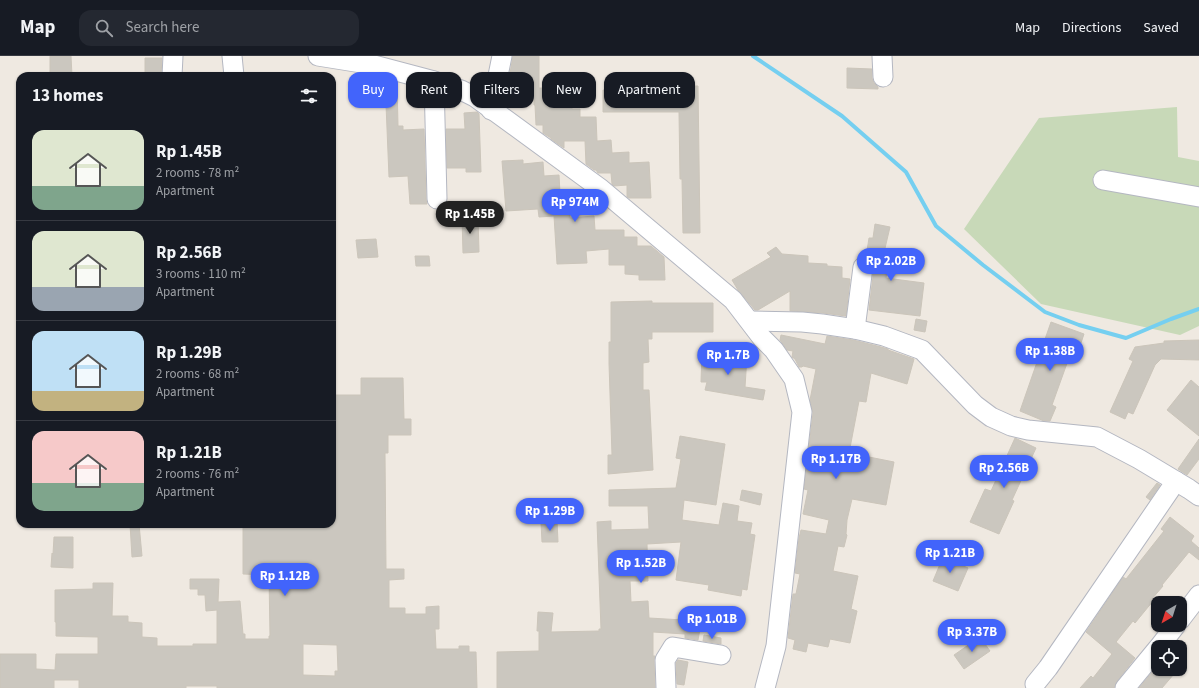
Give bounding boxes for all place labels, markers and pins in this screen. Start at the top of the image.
pin: Rp 974M [538,189,612,223]
pin: Rp 1.45B [429,201,511,235]
pin: Rp 2.02B [850,248,932,282]
pin: Rp 1.38B [1009,338,1091,372]
pin: Rp 1.7B [691,342,765,376]
pin: Rp 1.17B [795,446,877,480]
pin: Rp 2.56B [963,455,1045,489]
pin: Rp 1.29B [509,498,591,532]
pin: Rp 1.21B [909,540,991,574]
pin: Rp 1.52B [600,550,682,584]
pin: Rp 1.12B [244,563,326,597]
pin: Rp 1.01B [671,606,753,640]
pin: Rp 3.37B [931,619,1013,653]

